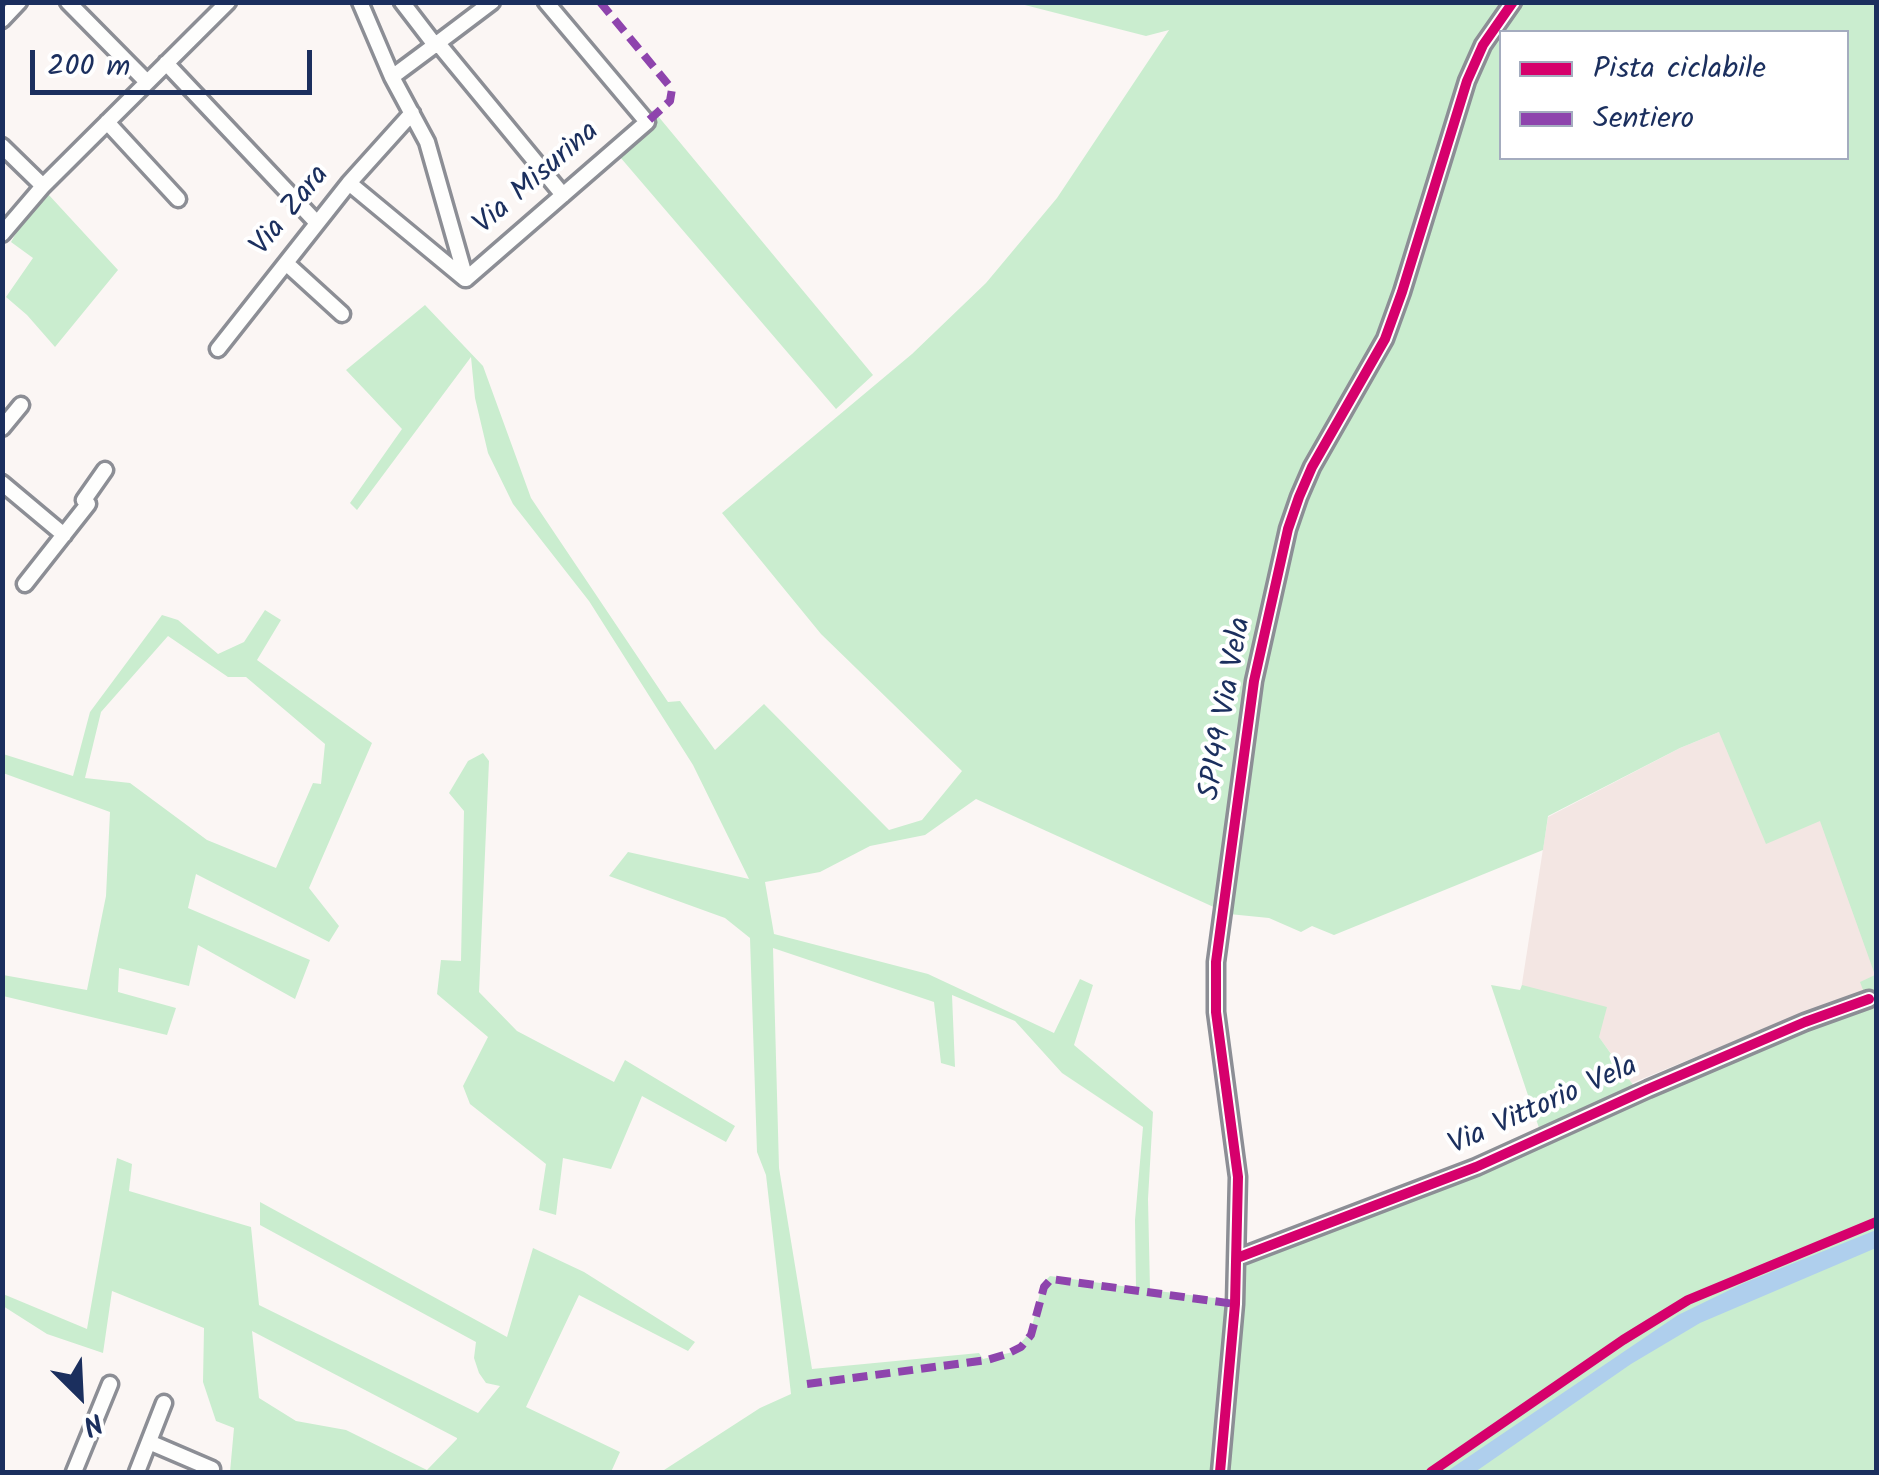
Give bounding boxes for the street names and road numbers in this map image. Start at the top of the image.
street label: Via Misurina [468,116,608,244]
street label: Via Zara [245,160,339,264]
street label: SP149 Via Vela [1194,615,1262,803]
street label: Via Vittorio Vela [1444,1050,1644,1166]

